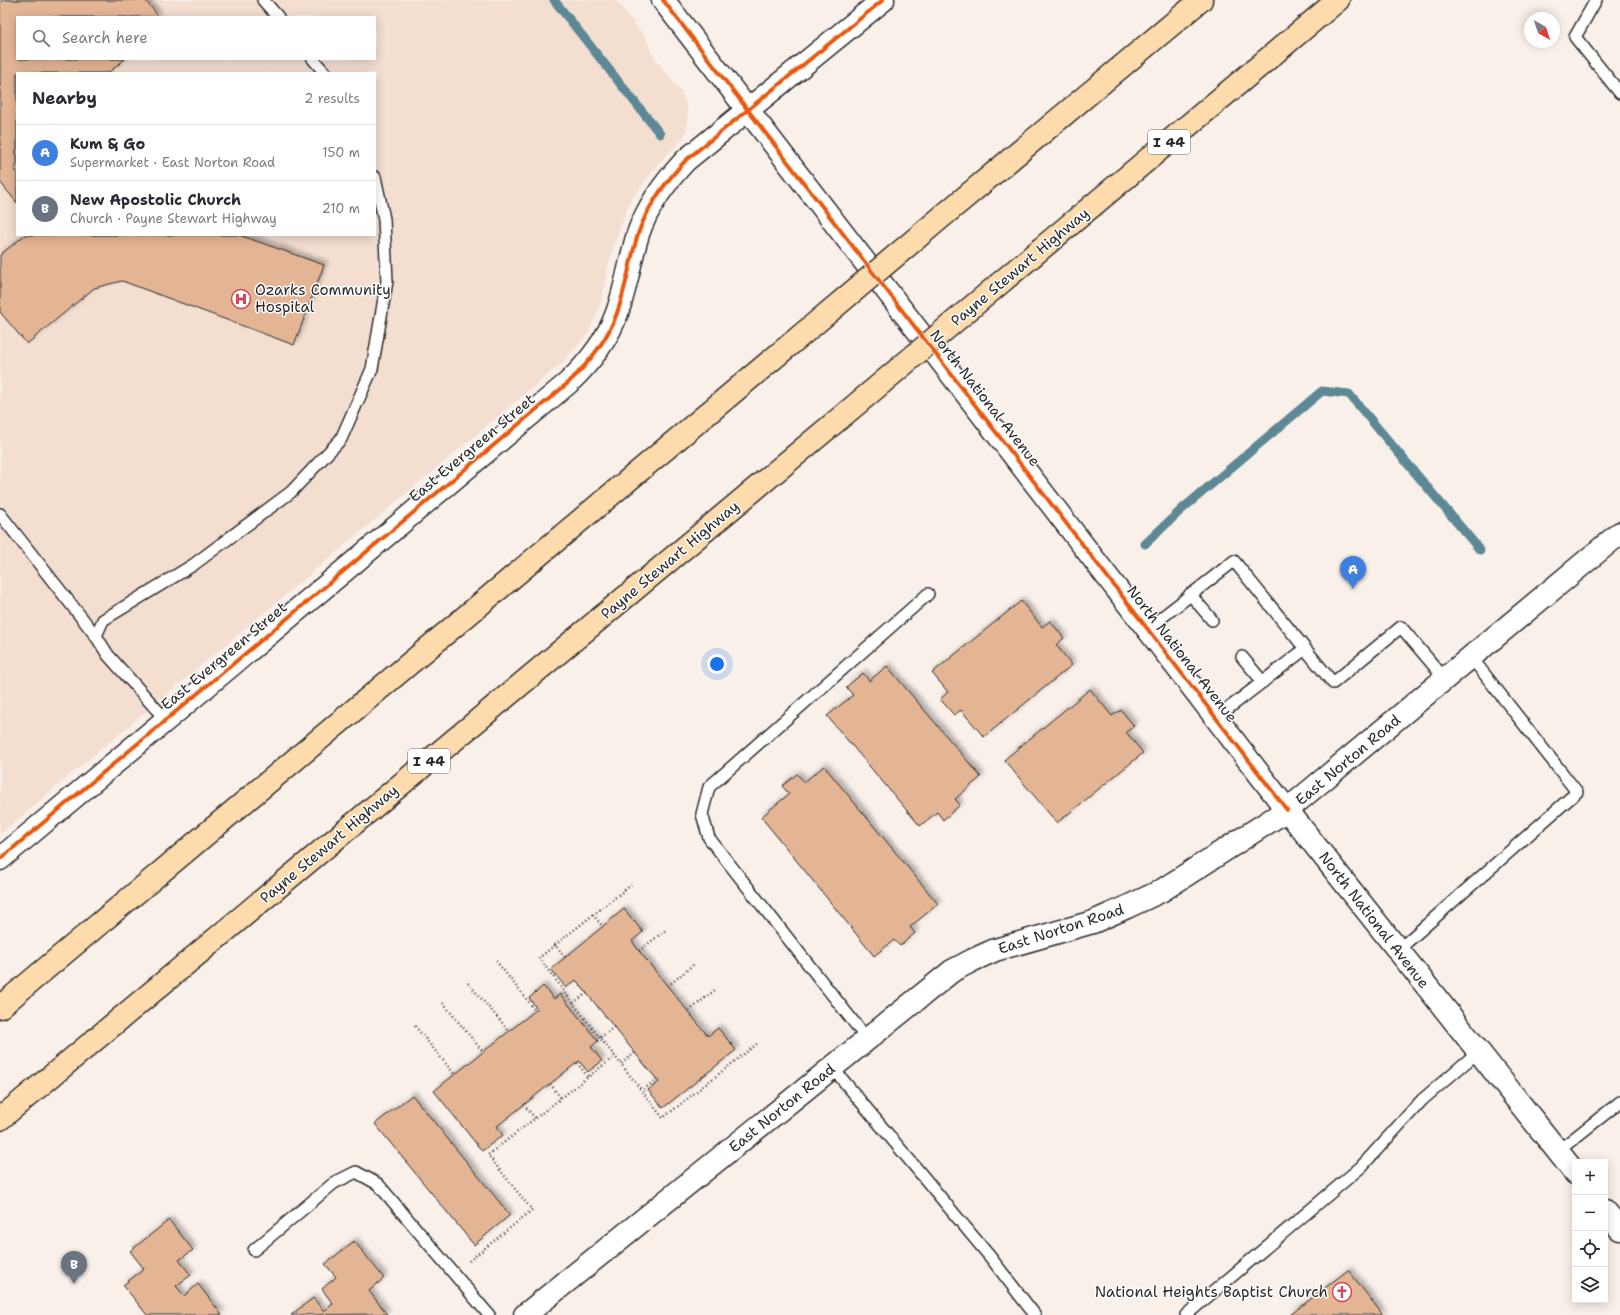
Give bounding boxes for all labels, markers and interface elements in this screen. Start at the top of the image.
north arrow [1524,12,1560,48]
search box [16,16,376,60]
icon: search [30,27,52,49]
text: Search here [62,28,148,48]
text: Nearby [32,87,97,109]
text: 2 results [304,90,360,107]
road number: I 44 [1148,130,1190,154]
text: Kum & Go [70,134,145,154]
text: A [40,144,50,161]
text: 150 m [322,144,360,161]
text: Supermarket · East Norton Road [70,154,275,171]
text: New Apostolic Church [70,190,241,210]
text: B [41,200,49,217]
text: 210 m [322,200,360,217]
street label: Payne Stewart Highway [947,203,1093,331]
text: Church · Payne Stewart Highway [70,210,277,227]
place label: Ozarks Community Hospital [255,280,391,317]
hospital icon: Ozarks Community Hospital [230,288,252,310]
street label: North National Avenue [925,326,1045,470]
street label: East Evergreen Street [405,389,539,507]
street label: Payne Stewart Highway [597,496,743,624]
pin: A [1340,556,1366,589]
street label: North National Avenue [1122,582,1242,726]
street label: East Evergreen Street [157,597,291,715]
your location [707,654,727,674]
street label: East Norton Road [1291,710,1405,810]
road number: I 44 [408,749,450,773]
street label: Payne Stewart Highway [256,780,402,908]
street label: North National Avenue [1314,848,1434,992]
street label: East Norton Road [996,899,1127,959]
street label: East Norton Road [725,1059,840,1157]
map controls [1572,1159,1608,1303]
button: + [1572,1159,1608,1195]
button: − [1572,1195,1608,1231]
button: locate [1572,1231,1608,1267]
pin: B [61,1251,87,1284]
button: layers [1572,1267,1608,1303]
church icon: National Heights Baptist Church [1331,1281,1353,1303]
place label: National Heights Baptist Church [1095,1282,1328,1302]

